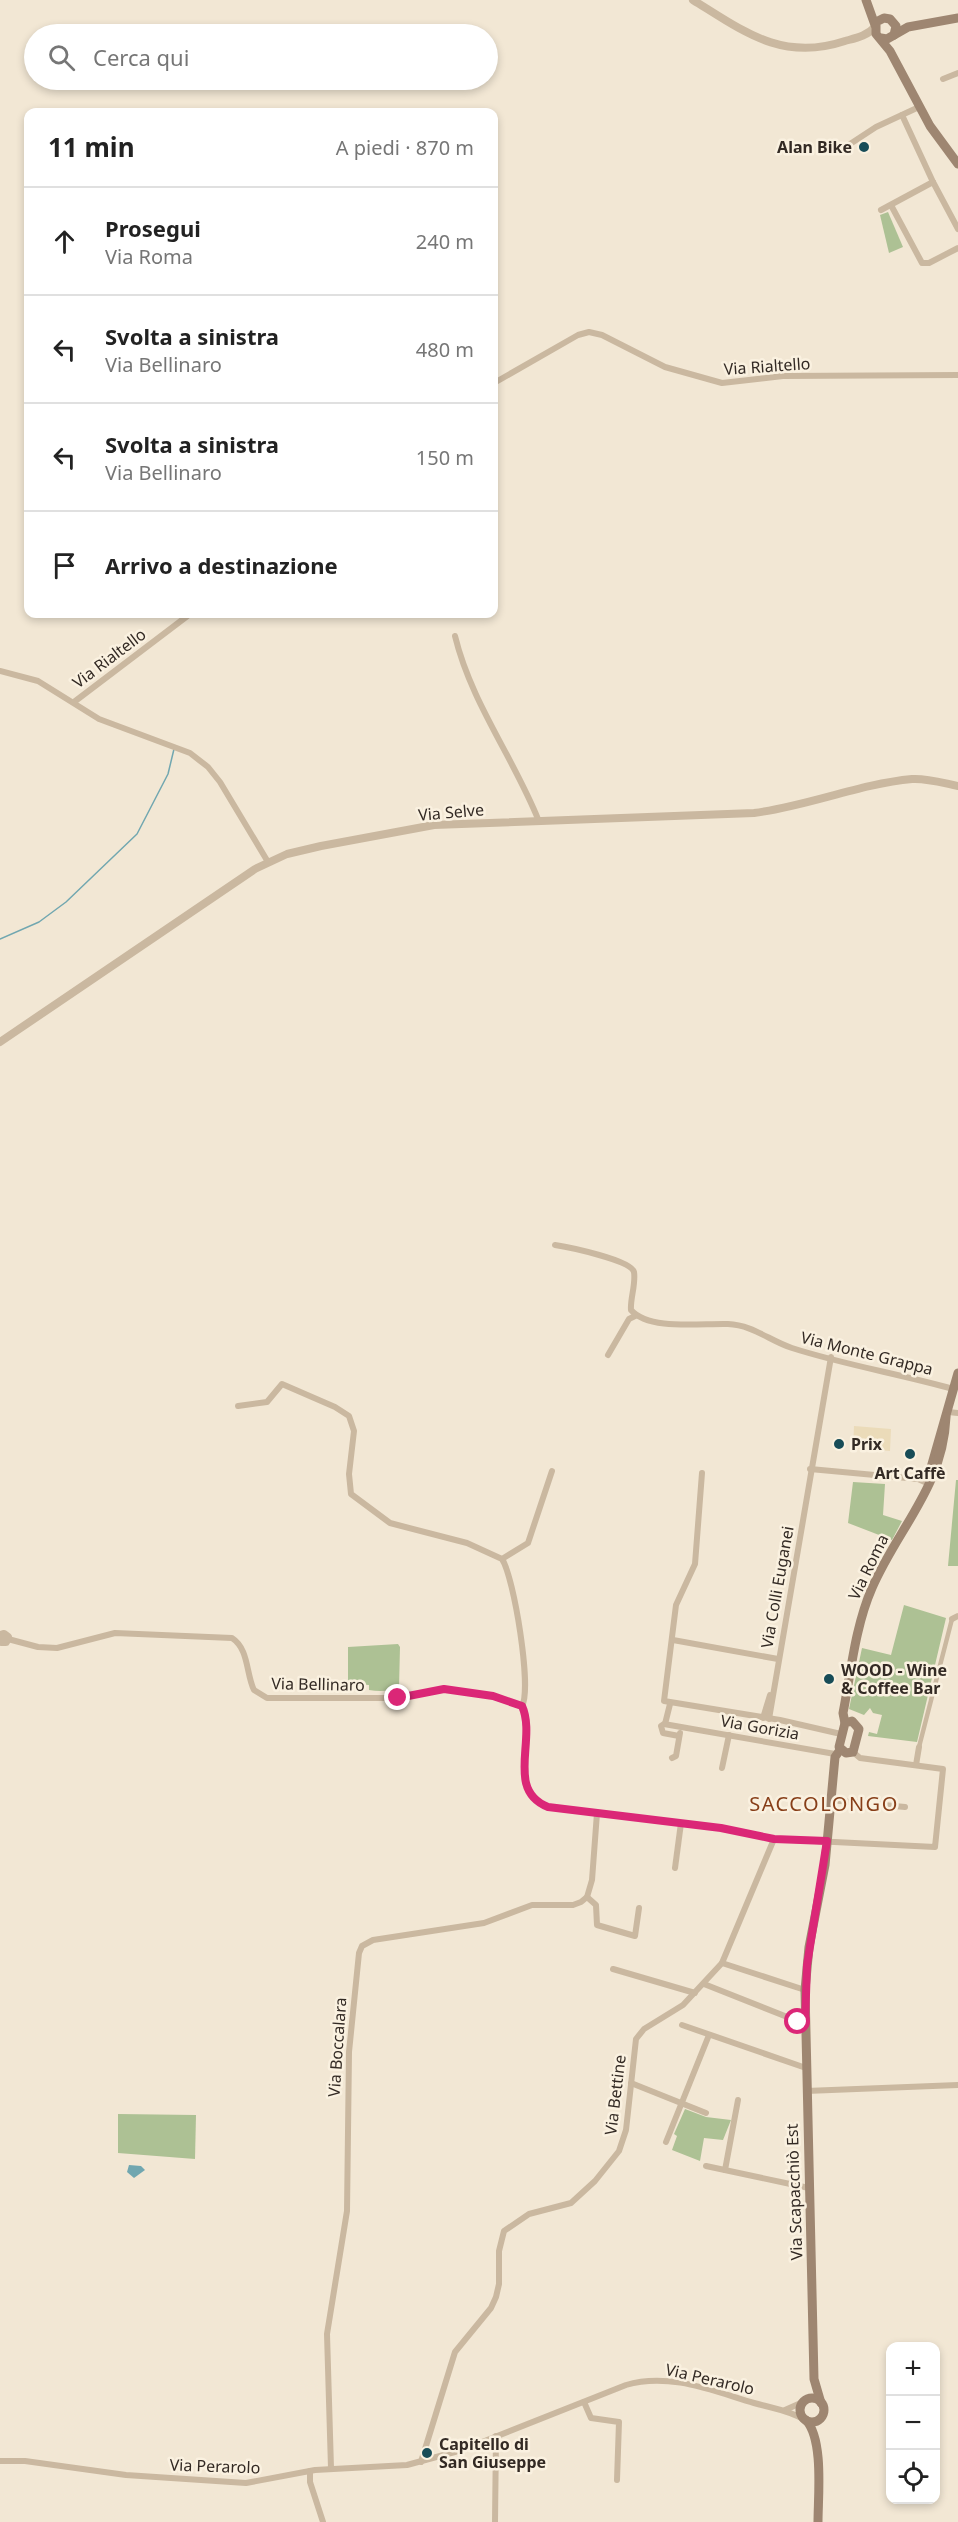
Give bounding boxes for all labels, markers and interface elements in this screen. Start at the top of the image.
search box [24,24,498,90]
icon: search [45,41,78,74]
text: Cerca qui [93,42,189,72]
text: 11 min [48,129,135,165]
text: A piedi · 870 m [336,134,474,161]
place label: Alan Bike [777,136,852,158]
marker: Alan Bike [857,140,871,154]
text: Prosegui [105,213,201,243]
icon: ahead [48,225,81,258]
text: 240 m [416,228,474,255]
text: Via Roma [105,243,193,270]
text: Svolta a sinistra [105,321,279,351]
icon: left [48,333,81,366]
text: 480 m [416,336,474,363]
text: Via Bellinaro [105,351,222,378]
street label: Via Rialtello [723,352,811,380]
text: Svolta a sinistra [105,429,279,459]
icon: left [48,441,81,474]
text: 150 m [416,444,474,471]
text: Via Bellinaro [105,459,222,486]
icon: arrive [48,549,81,582]
text: Arrivo a destinazione [105,550,338,580]
street label: Via Rialtello [68,623,150,693]
street label: Via Selve [417,798,485,826]
street label: Via Monte Grappa [799,1326,935,1380]
place label: Prix [851,1433,883,1455]
marker: Prix [832,1437,846,1451]
marker: Art Caffè [903,1447,917,1461]
place label: Art Caffè [874,1462,946,1484]
street label: Via Colli Euganei [755,1524,799,1650]
street label: Via Roma [843,1531,893,1603]
place label: WOOD - Wine & Coffee Bar [841,1659,947,1699]
street label: Via Bellinaro [271,1672,365,1696]
marker: WOOD - Wine & Coffee Bar [822,1672,836,1686]
route end [384,1684,410,1710]
street label: Via Gorizia [719,1709,801,1745]
district label: SACCOLONGO [749,1790,899,1817]
street label: Via Boccalara [323,1997,351,2097]
route start [784,2008,810,2034]
street label: Via Bettine [599,2054,631,2136]
street label: Via Scapacchiò Est [781,2123,807,2261]
map controls [886,2342,940,2504]
button: + [886,2342,940,2396]
street label: Via Perarolo [663,2358,757,2400]
button: − [886,2396,940,2450]
place label: Capitello di San Giuseppe [439,2433,546,2473]
marker: Capitello di San Giuseppe [420,2446,434,2460]
button: locate [886,2450,940,2504]
street label: Via Perarolo [169,2453,261,2479]

